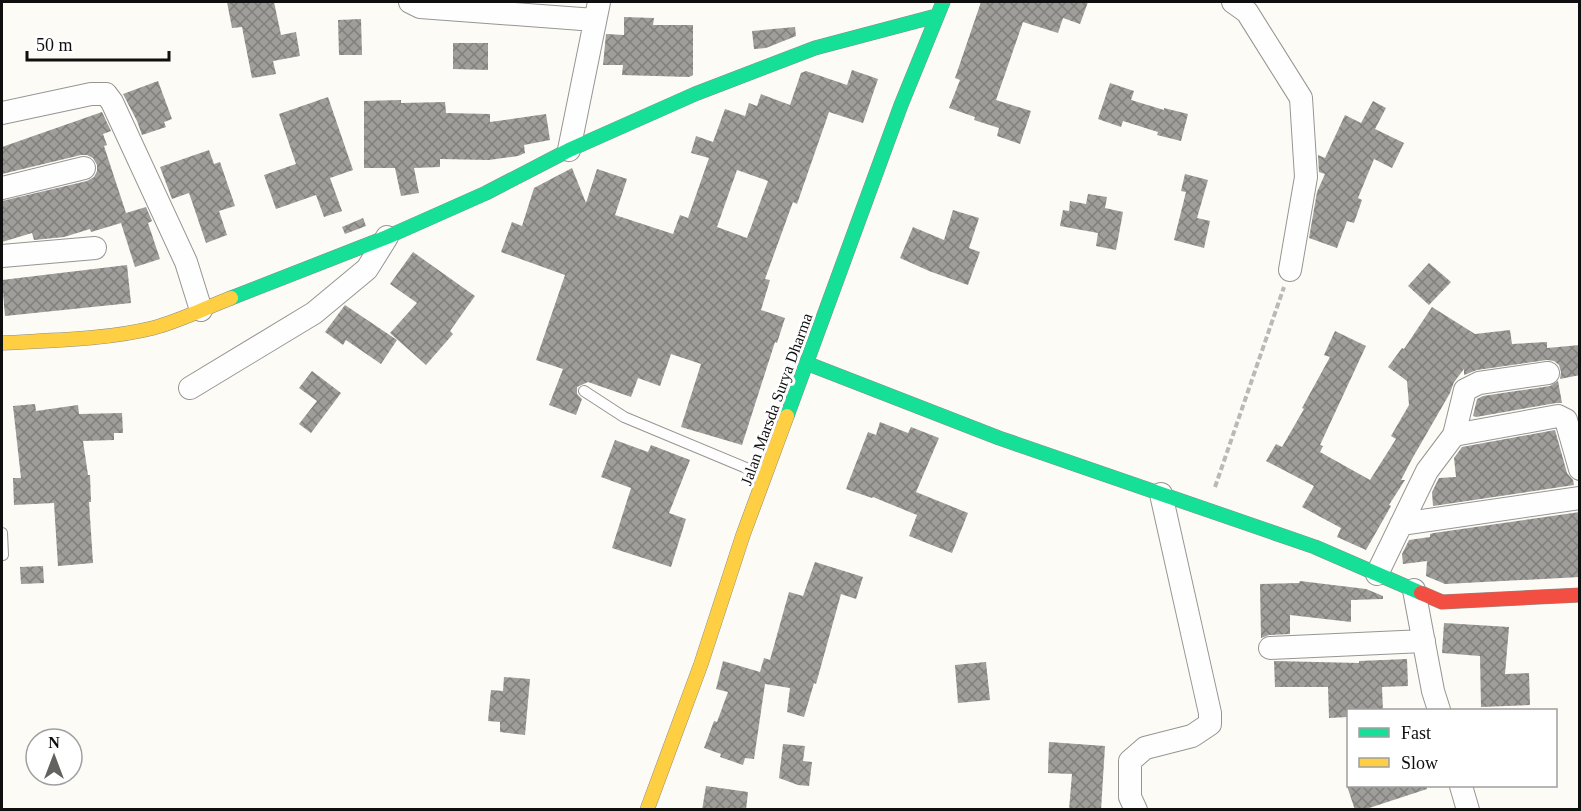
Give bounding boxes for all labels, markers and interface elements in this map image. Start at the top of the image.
scale bar [27,24,170,62]
text: 50 m [36,35,73,55]
street label: Jalan Marsda Surya Dharma [737,311,816,488]
legend [1347,709,1557,787]
text: Fast [1401,723,1431,743]
north arrow [24,727,84,787]
text: N [48,734,60,751]
text: Slow [1401,753,1438,773]

